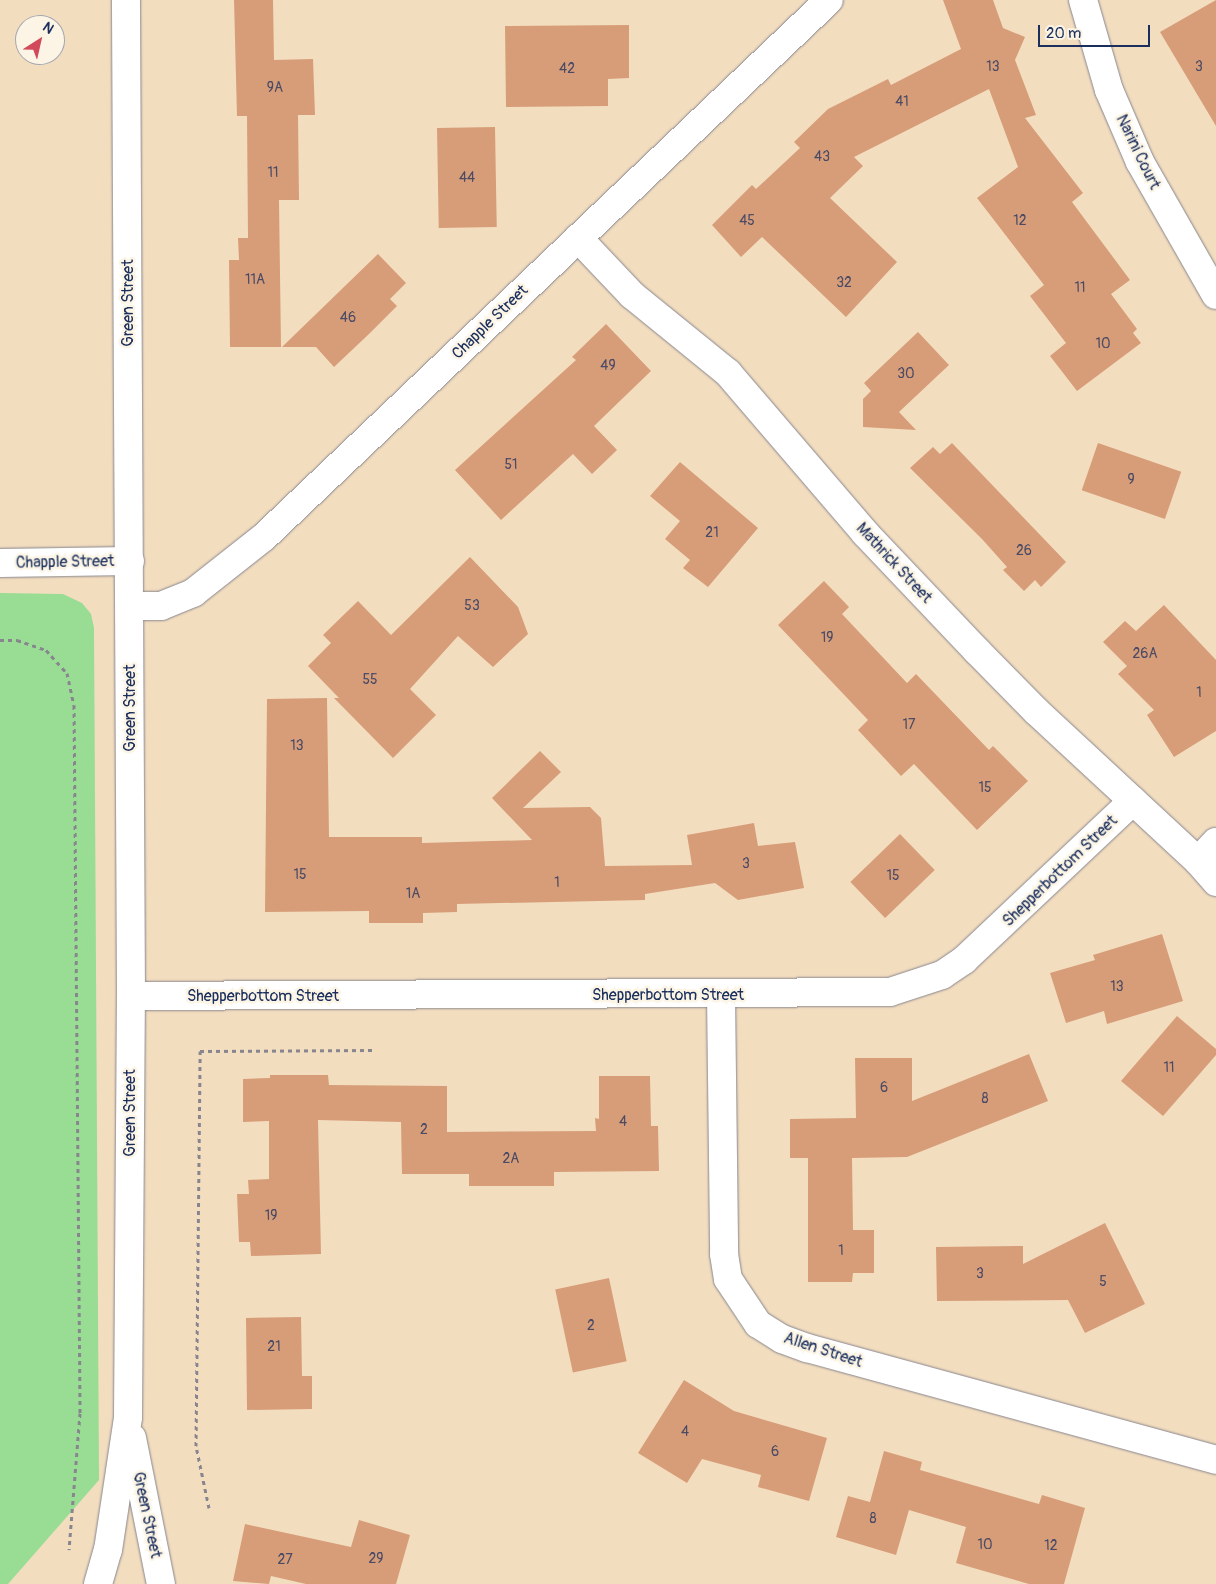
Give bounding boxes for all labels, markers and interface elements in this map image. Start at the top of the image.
north arrow [15,15,65,65]
scale bar [1041,15,1154,47]
text: N [40,18,57,38]
text: 20 m [1046,24,1081,43]
house number: 13 [986,59,1000,75]
house number: 3 [1195,59,1203,75]
house number: 42 [559,61,575,77]
house number: 9A [267,80,283,96]
house number: 41 [895,94,909,110]
street label: Narini Court [1112,112,1164,192]
house number: 43 [814,149,830,165]
house number: 11 [268,165,278,181]
house number: 44 [459,170,475,186]
house number: 45 [739,213,755,229]
house number: 12 [1013,213,1027,229]
street label: Green Street [118,259,138,347]
house number: 11A [245,272,265,288]
house number: 32 [836,275,852,291]
house number: 11 [1075,280,1085,296]
street label: Chapple Street [448,281,532,363]
house number: 46 [340,310,356,326]
house number: 10 [1095,336,1111,352]
house number: 49 [600,358,616,374]
house number: 30 [897,366,915,382]
house number: 51 [504,457,518,473]
house number: 9 [1127,472,1135,488]
street label: Mathrick Street [852,519,936,607]
house number: 21 [705,525,719,541]
house number: 26 [1016,543,1032,559]
street label: Chapple Street [16,552,114,572]
house number: 53 [464,598,480,614]
house number: 19 [821,630,833,646]
house number: 26A [1132,646,1158,662]
street label: Green Street [120,664,140,752]
house number: 55 [362,672,378,688]
house number: 1 [1196,685,1202,701]
house number: 17 [903,717,915,733]
house number: 13 [290,738,304,754]
house number: 15 [978,780,992,796]
street label: Shepperbottom Street [999,811,1121,931]
house number: 3 [742,856,750,872]
house number: 15 [293,867,307,883]
house number: 15 [886,868,900,884]
house number: 1 [554,875,560,891]
house number: 1A [406,886,420,902]
house number: 13 [1110,979,1124,995]
street label: Shepperbottom Street [592,985,744,1005]
street label: Shepperbottom Street [187,986,339,1006]
house number: 11 [1164,1060,1174,1076]
street label: Green Street [120,1069,140,1157]
house number: 6 [880,1080,888,1096]
house number: 8 [981,1091,989,1107]
house number: 4 [619,1114,627,1130]
house number: 2 [420,1122,428,1138]
house number: 2A [503,1151,519,1167]
house number: 19 [265,1208,277,1224]
house number: 1 [838,1243,844,1259]
house number: 3 [976,1266,984,1282]
house number: 5 [1099,1274,1107,1290]
house number: 2 [587,1318,595,1334]
street label: Allen Street [781,1328,865,1372]
house number: 21 [267,1339,281,1355]
house number: 4 [681,1424,689,1440]
house number: 6 [771,1444,779,1460]
street label: Green Street [129,1470,165,1560]
house number: 8 [869,1511,877,1527]
house number: 10 [977,1537,993,1553]
house number: 12 [1044,1538,1058,1554]
house number: 29 [368,1551,384,1567]
house number: 27 [277,1552,293,1568]

